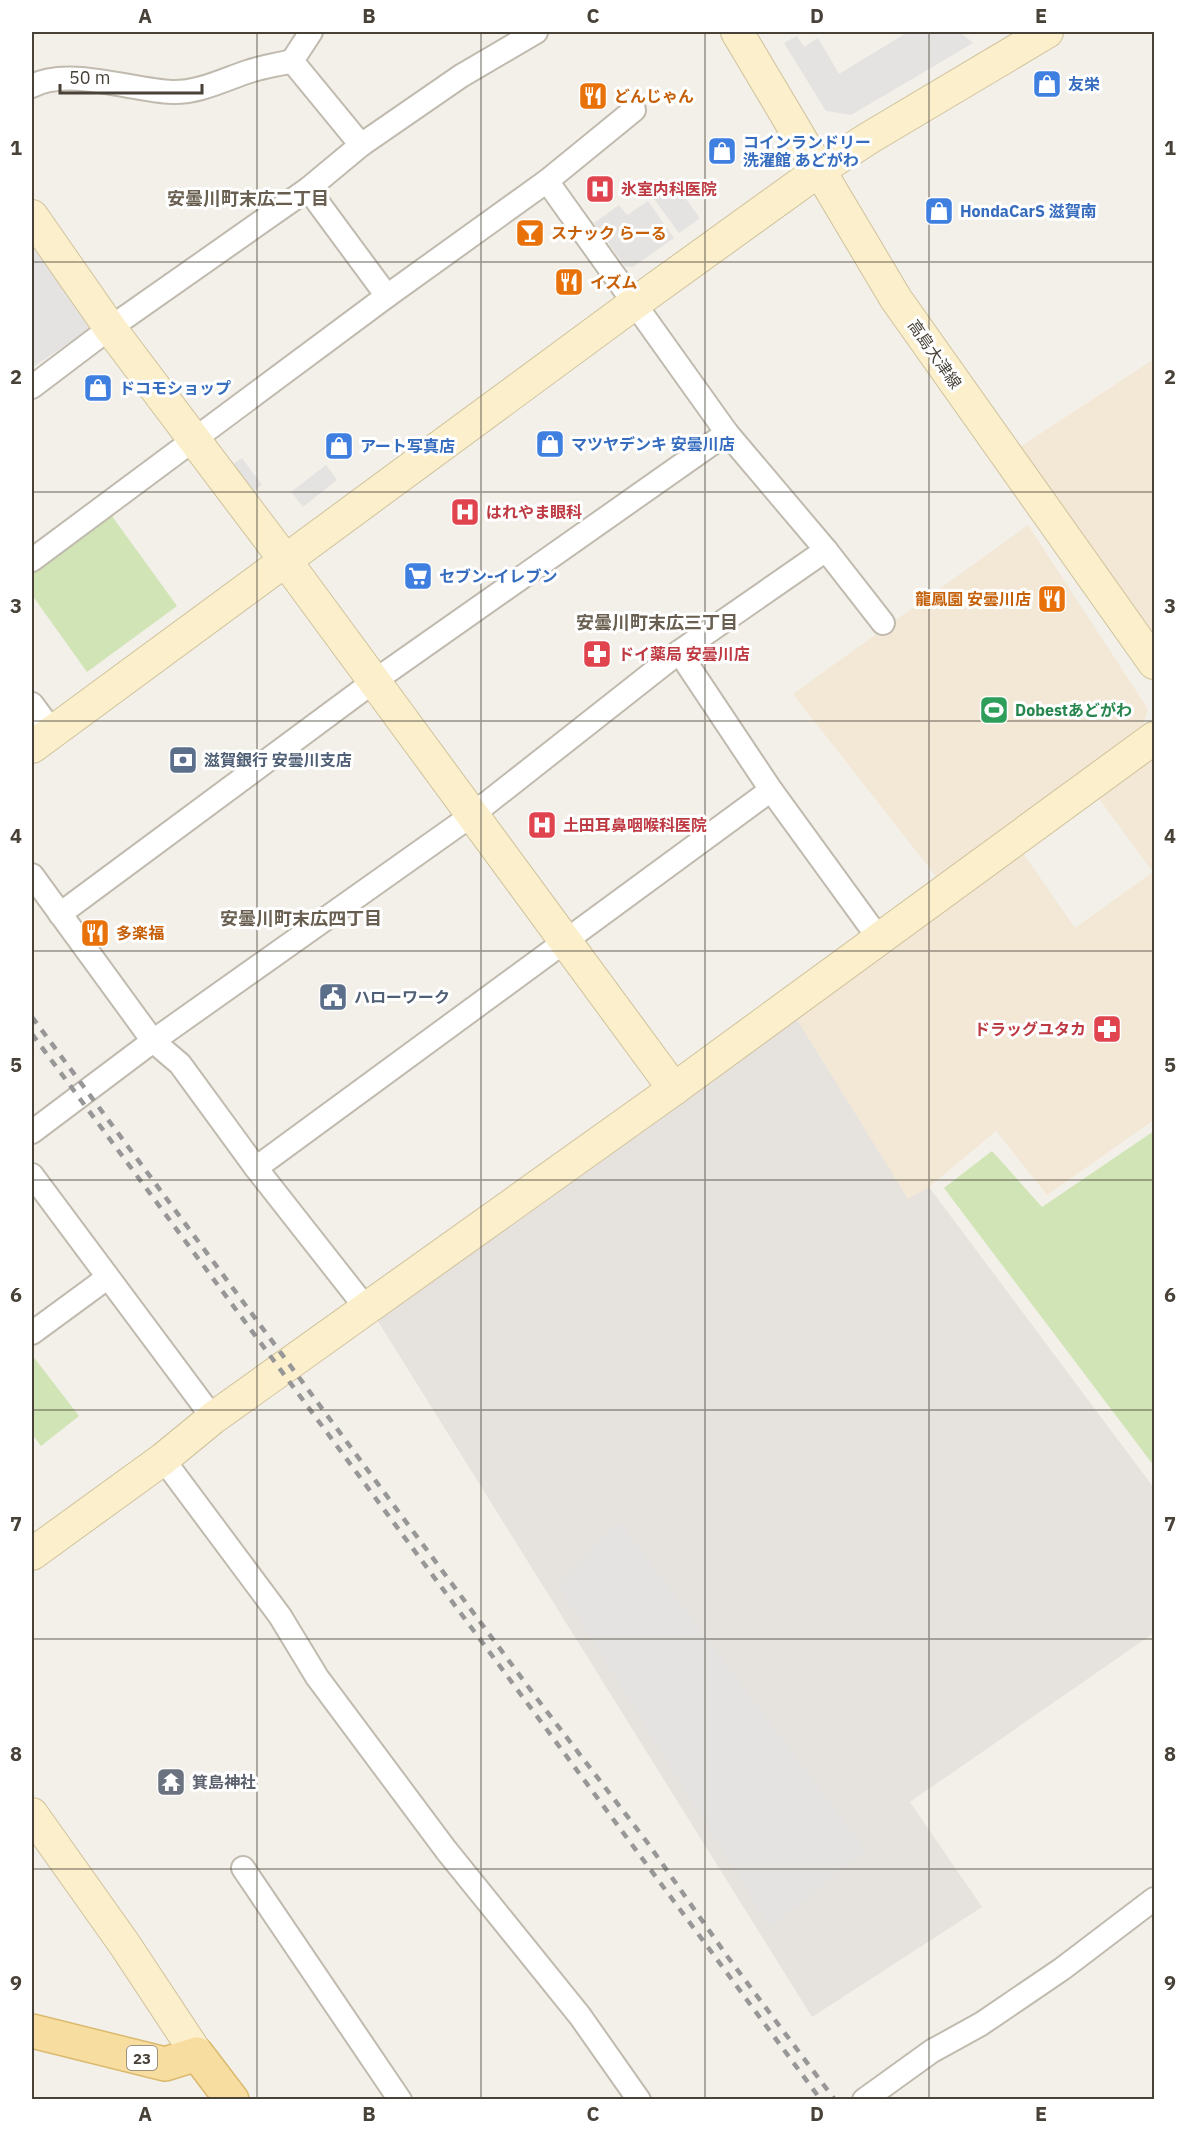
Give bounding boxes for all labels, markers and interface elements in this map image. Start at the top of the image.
text: A [138,2,152,29]
text: B [362,2,376,29]
text: C [586,2,600,29]
text: D [810,2,824,29]
text: E [1035,2,1047,29]
scale bar [60,57,202,95]
text: 50 m [69,66,111,89]
shop icon: 友栄 [1031,68,1063,100]
place label: 友栄 [1068,74,1100,94]
restaurant icon: どんじゃん [577,80,609,112]
place label: どんじゃん [614,86,694,106]
place label: コインランドリー 洗濯館 あどがわ [743,132,871,170]
text: 1 [10,134,22,161]
text: 1 [1164,134,1176,161]
shop icon: コインランドリー 洗濯館 あどがわ [706,135,738,167]
hospital icon: 氷室内科医院 [584,173,616,205]
place label: 氷室内科医院 [621,179,717,199]
district label: 安曇川町末広二丁目 [167,187,329,210]
shop icon: HondaCarS 滋賀南 [923,195,955,227]
place label: HondaCarS 滋賀南 [960,201,1097,221]
bar icon: スナック らーる [514,217,546,249]
place label: スナック らーる [551,223,667,243]
restaurant icon: イズム [553,266,585,298]
place label: イズム [590,272,638,292]
street label: 高島大津線 [904,315,966,393]
text: 2 [10,363,22,390]
text: 2 [1164,363,1176,390]
shop icon: ドコモショップ [82,372,114,404]
place label: ドコモショップ [119,378,231,398]
shop icon: マツヤデンキ 安曇川店 [534,428,566,460]
shop icon: アート写真店 [323,430,355,462]
place label: マツヤデンキ 安曇川店 [571,434,735,454]
place label: アート写真店 [360,436,455,456]
hospital icon: はれやま眼科 [449,496,481,528]
place label: はれやま眼科 [486,502,582,522]
supermarket icon: セブン-イレブン [402,560,434,592]
place label: セブン-イレブン [439,566,557,586]
restaurant icon: 龍鳳園 安曇川店 [1036,583,1068,615]
place label: 龍鳳園 安曇川店 [915,589,1031,609]
text: 3 [10,592,22,619]
text: 3 [1164,592,1176,619]
district label: 安曇川町末広三丁目 [576,611,738,634]
pharmacy icon: ドイ薬局 安曇川店 [581,638,613,670]
place label: ドイ薬局 安曇川店 [618,644,750,664]
sports icon: Dobestあどがわ [978,694,1010,726]
place label: Dobestあどがわ [1015,700,1132,720]
bank icon: 滋賀銀行 安曇川支店 [167,744,199,776]
place label: 滋賀銀行 安曇川支店 [204,750,352,770]
hospital icon: 土田耳鼻咽喉科医院 [526,809,558,841]
place label: 土田耳鼻咽喉科医院 [563,815,707,835]
text: 4 [10,822,22,849]
text: 4 [1164,822,1176,849]
district label: 安曇川町末広四丁目 [220,907,382,930]
restaurant icon: 多楽福 [79,917,111,949]
place label: 多楽福 [116,923,164,943]
public building icon: ハローワーク [317,981,349,1013]
place label: ハローワーク [354,987,450,1007]
pharmacy icon: ドラッグユタカ [1091,1013,1123,1045]
place label: ドラッグユタカ [974,1019,1086,1039]
text: 5 [10,1051,22,1078]
text: 5 [1164,1051,1176,1078]
text: 6 [10,1281,22,1308]
text: 6 [1164,1281,1176,1308]
text: 7 [10,1510,22,1537]
text: 7 [1164,1510,1176,1537]
text: 8 [10,1740,22,1767]
text: 8 [1164,1740,1176,1767]
temple icon: 箕島神社 [155,1766,187,1798]
place label: 箕島神社 [192,1772,256,1792]
text: 9 [10,1969,22,1996]
text: 9 [1164,1969,1176,1996]
road number: 23 [127,2046,157,2070]
text: A [138,2100,152,2127]
text: B [362,2100,376,2127]
text: C [586,2100,600,2127]
text: D [810,2100,824,2127]
text: E [1035,2100,1047,2127]

